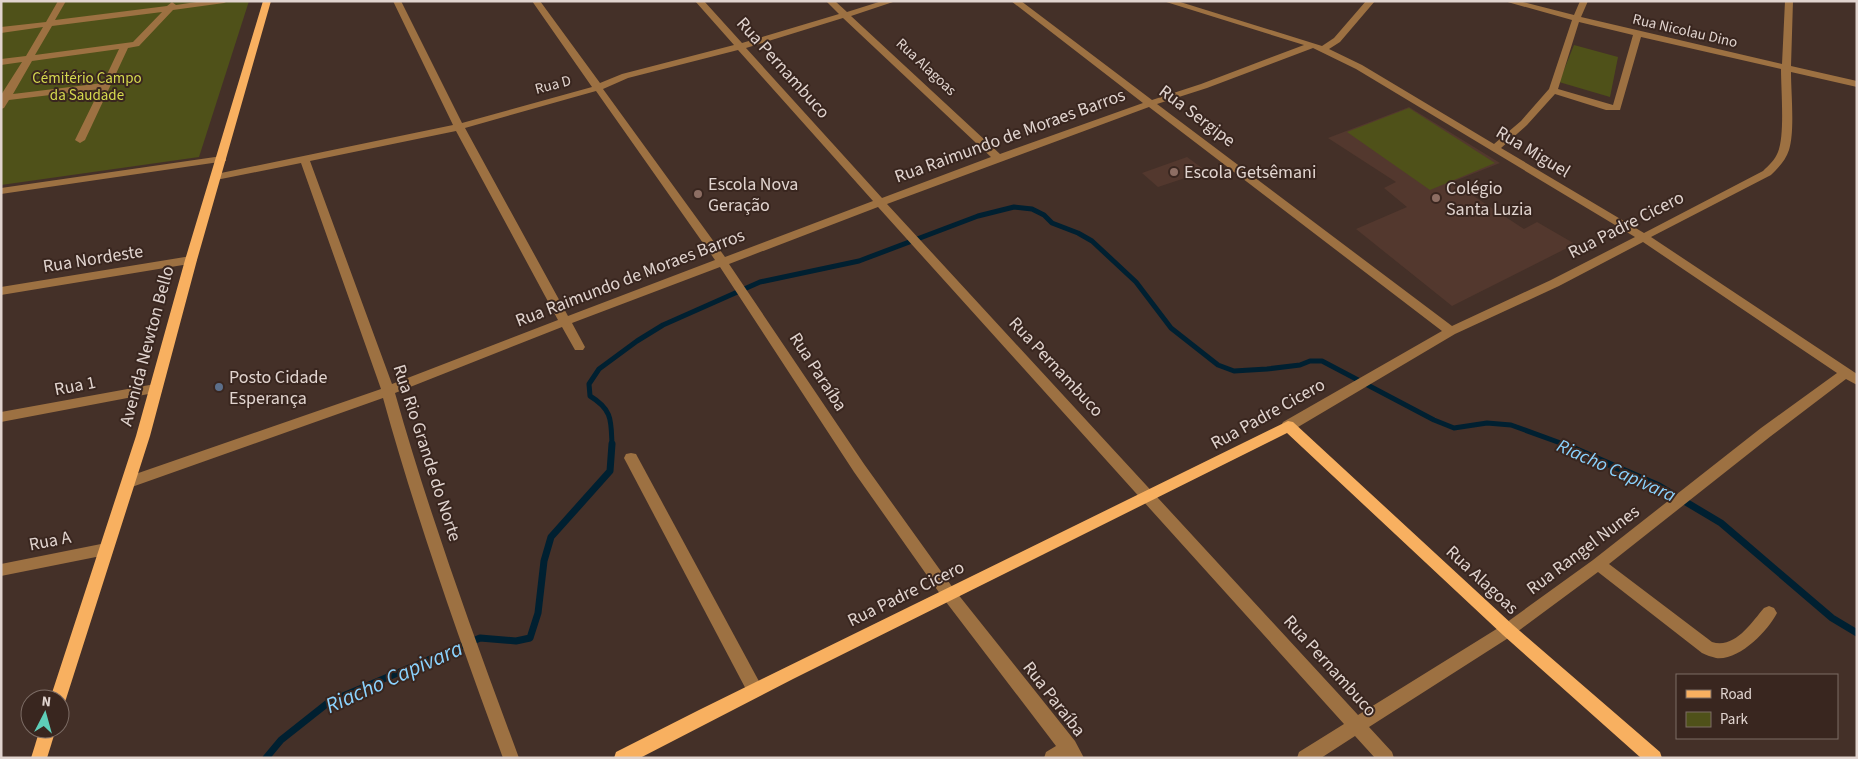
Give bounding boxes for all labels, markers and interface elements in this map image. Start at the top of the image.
street label: Rua Nicolau Dino [1630,9,1740,53]
street label: Rua Pernambuco [731,12,835,124]
street label: Rua Alagoas [891,33,961,101]
park label: Cémitério Campo da Saudade [32,68,142,106]
street label: Rua D [533,70,573,100]
street label: Rua Sergipe [1154,79,1240,153]
street label: Rua Raimundo de Moraes Barros [891,83,1129,189]
street label: Rua Miguel [1491,120,1575,184]
place label: Escola Getsêmani [1184,160,1316,185]
marker: Escola Getsêmani [1168,166,1180,178]
place label: Escola Nova Geração [708,172,798,218]
place label: Colégio Santa Luzia [1446,176,1532,222]
street label: Rua Padre Cicero [1564,185,1688,265]
marker: Escola Nova Geração [692,188,704,200]
marker: Colégio Santa Luzia [1430,192,1442,204]
street label: Rua Raimundo de Moraes Barros [512,223,748,333]
street label: Rua Nordeste [41,239,145,279]
street label: Avenida Newton Bello [114,263,180,429]
street label: Rua Pernambuco [1003,311,1109,423]
street label: Rua Paraíba [783,328,853,416]
street label: Rua Rio Grande do Norte [387,361,467,545]
place label: Posto Cidade Esperança [229,365,328,411]
street label: Rua 1 [52,370,98,402]
street label: Rua Padre Cicero [1206,372,1330,456]
marker: Posto Cidade Esperança [213,381,225,393]
water label: Riacho Capivara [1552,433,1680,509]
street label: Rua Rangel Nunes [1521,499,1645,601]
street label: Rua A [27,525,73,557]
street label: Rua Alagoas [1440,540,1524,620]
street label: Rua Padre Cicero [843,555,969,633]
street label: Rua Pernambuco [1278,610,1382,722]
water label: Riacho Capivara [320,632,468,722]
street label: Rua Paraíba [1017,656,1091,742]
legend [1676,674,1838,739]
text: Road [1720,684,1752,705]
north arrow [20,689,70,739]
text: N [41,692,52,712]
text: Park [1720,709,1749,730]

